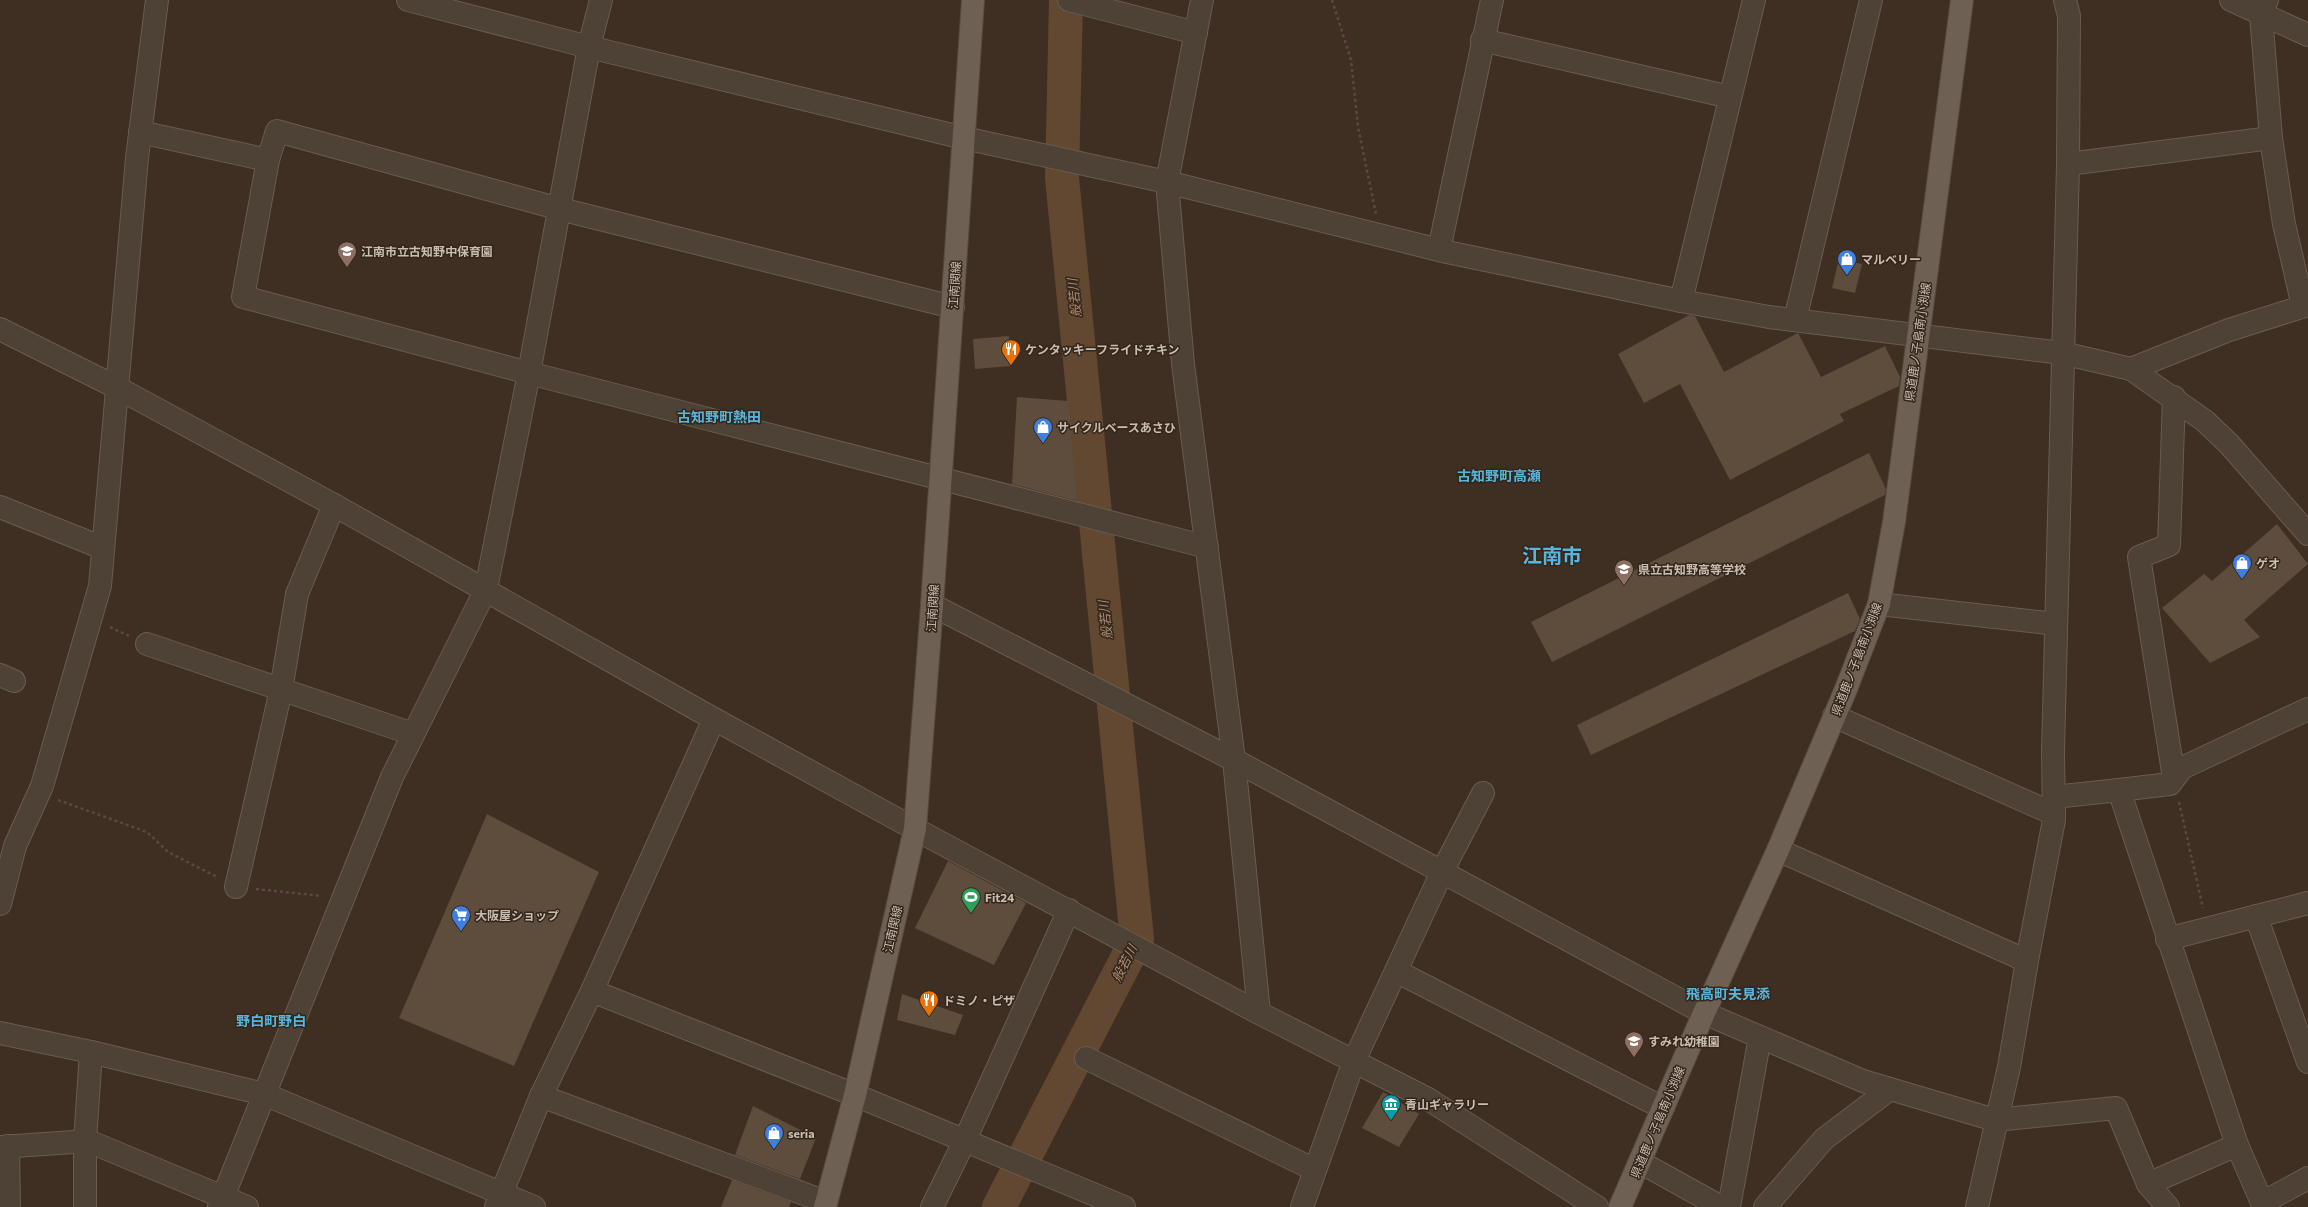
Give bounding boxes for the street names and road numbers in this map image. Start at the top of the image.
street label: 江南関線 [945,261,963,309]
street label: 県道鹿ノ子島南小渕線 [1902,282,1932,402]
street label: 江南関線 [923,584,941,632]
street label: 県道鹿ノ子島南小渕線 [1828,600,1884,718]
street label: 江南関線 [880,904,904,954]
street label: 県道鹿ノ子島南小渕線 [1627,1064,1687,1180]

